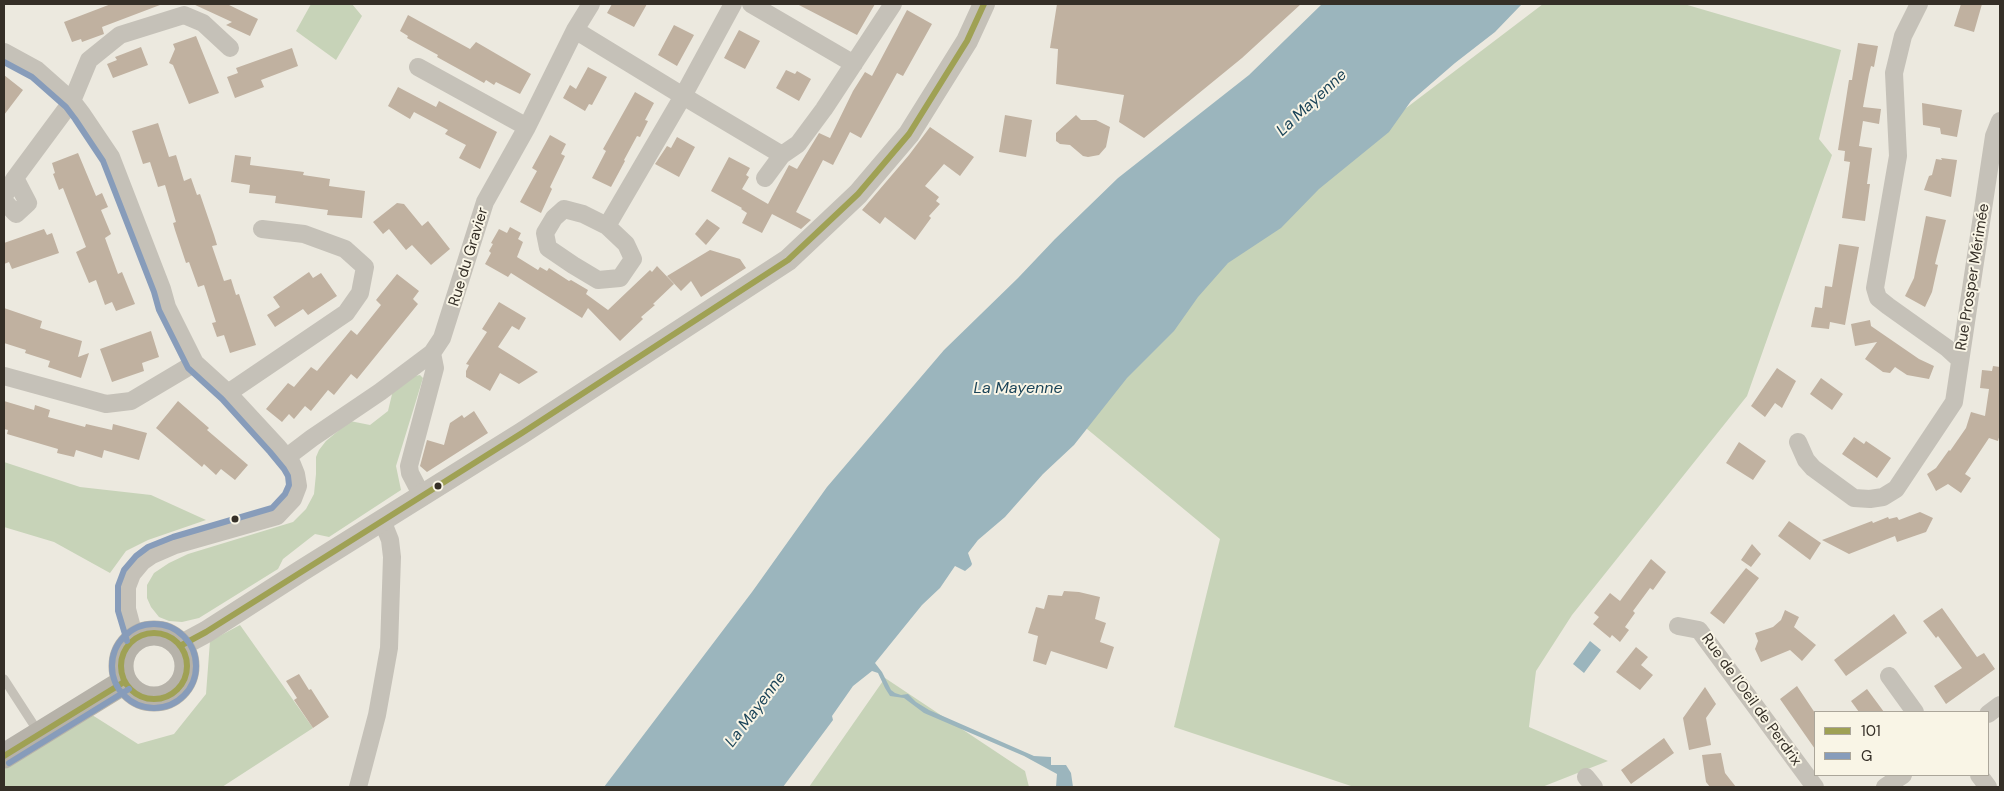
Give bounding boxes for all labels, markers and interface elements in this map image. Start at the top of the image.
water label: La Mayenne [1273,66,1351,140]
street label: Rue Prosper Mérimée [1952,202,1994,352]
street label: Rue du Gravier [445,205,493,309]
water label: La Mayenne [973,379,1063,399]
unlabelled marker [433,481,443,491]
unlabelled marker [230,514,240,524]
street label: Rue de l'Oeil de Perdrix [1697,631,1805,769]
water label: La Mayenne [722,669,790,751]
legend [1814,711,1989,776]
text: 101 [1861,721,1881,741]
text: G [1861,746,1872,766]

